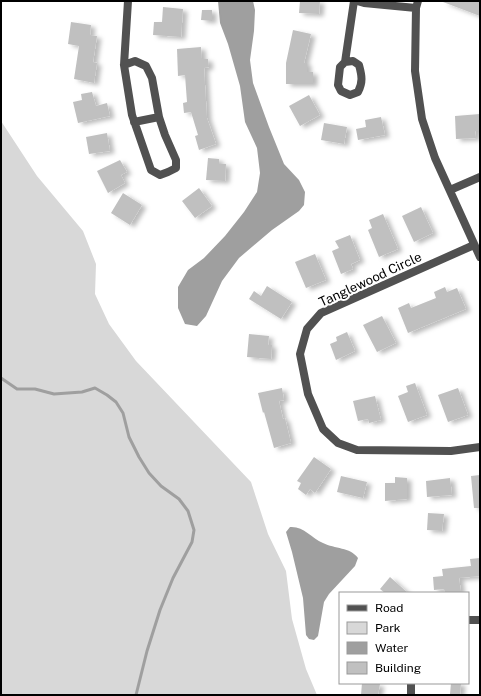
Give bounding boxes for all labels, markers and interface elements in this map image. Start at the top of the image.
street label: Tanglewood Circle [317,249,424,310]
legend [339,592,469,684]
text: Road [375,601,403,615]
text: Park [375,621,401,635]
text: Water [375,641,409,655]
text: Building [375,661,421,675]

